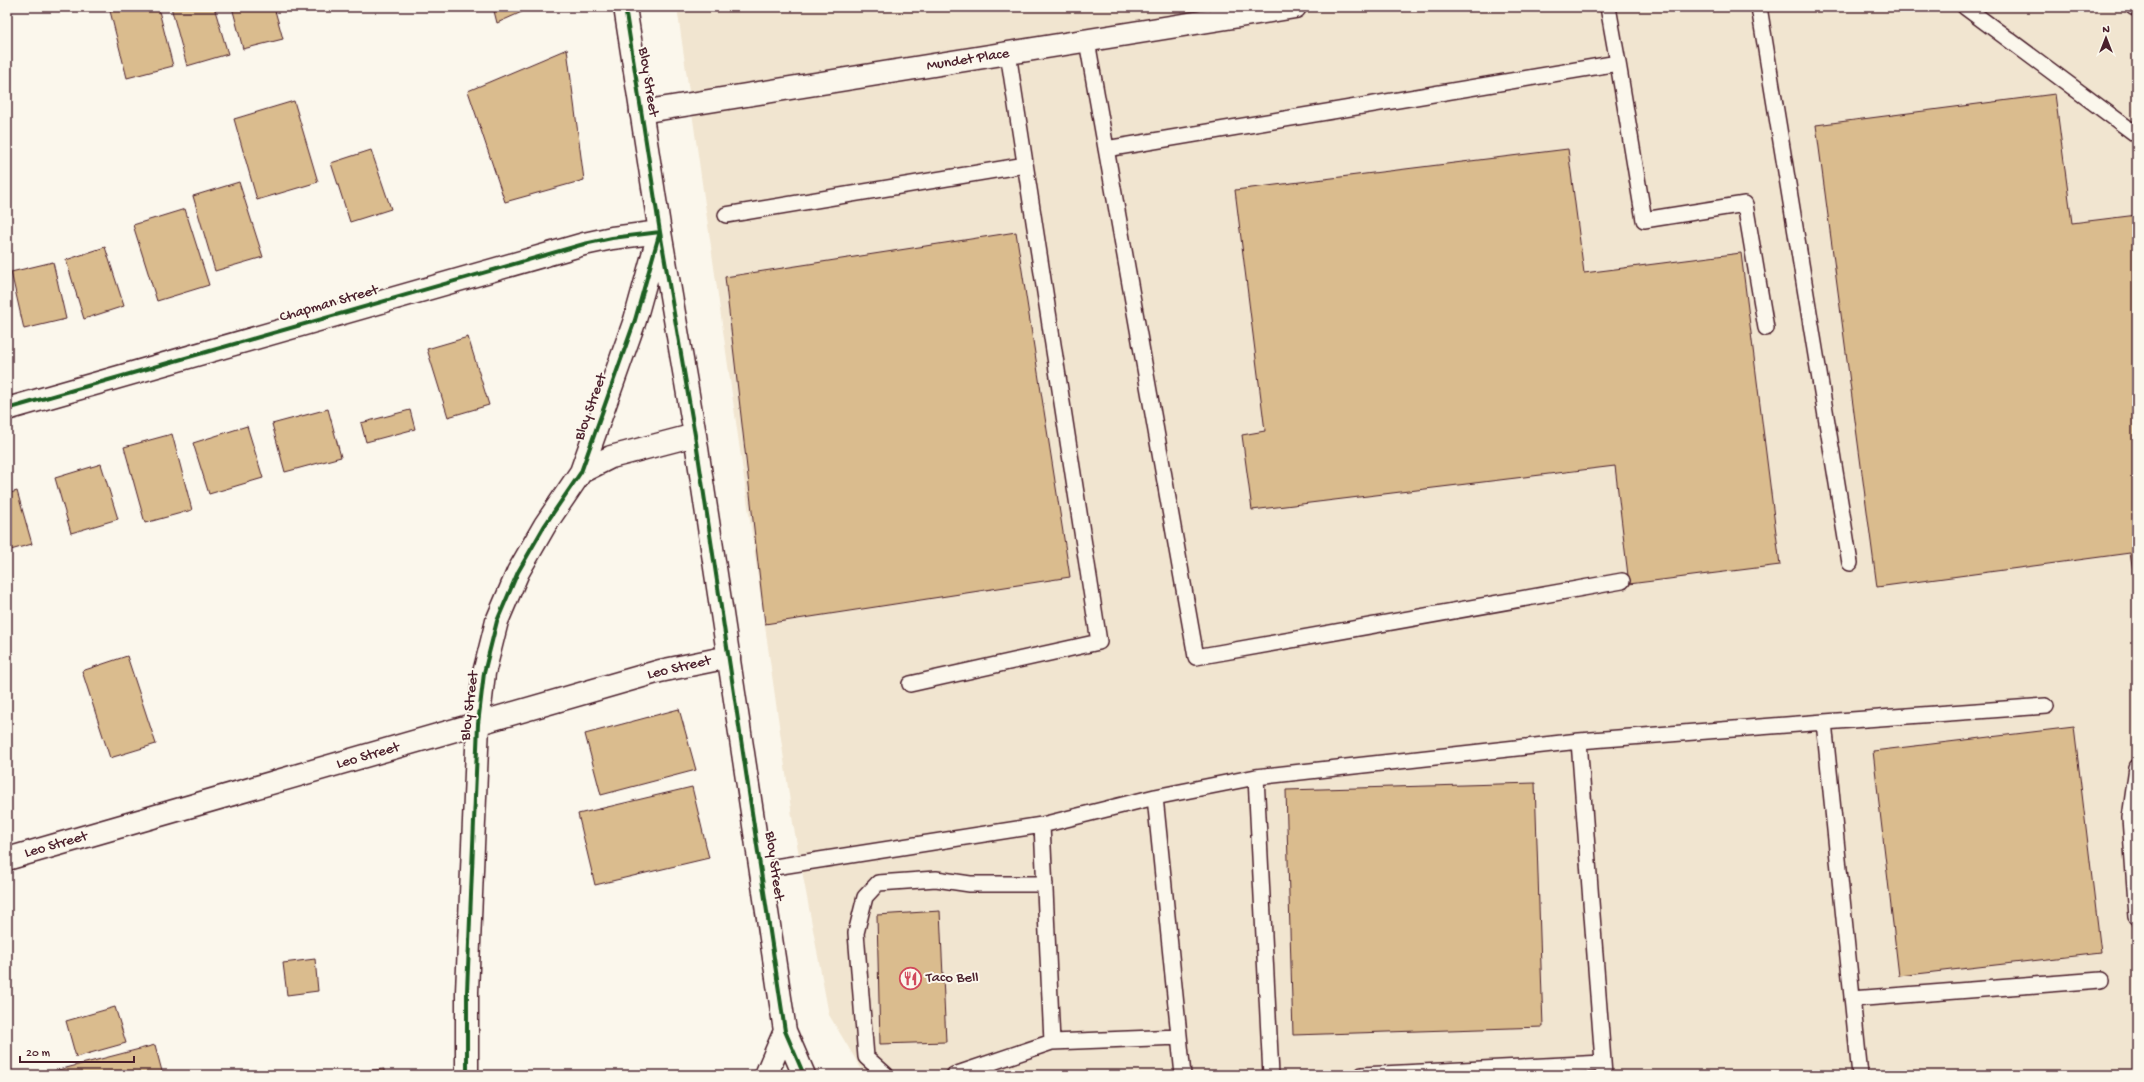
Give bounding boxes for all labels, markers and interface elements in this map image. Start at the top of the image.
north arrow [2086,18,2126,58]
text: N [2102,24,2110,36]
street label: Bloy Street [634,45,663,120]
street label: Mundet Place [925,45,1011,75]
street label: Chapman Street [278,281,382,327]
street label: Bloy Street [570,369,612,444]
street label: Leo Street [646,652,714,684]
street label: Bloy Street [457,668,483,743]
street label: Leo Street [334,738,403,774]
street label: Leo Street [22,827,91,863]
street label: Bloy Street [760,829,788,904]
restaurant icon: Taco Bell [898,965,924,991]
place label: Taco Bell [925,969,979,987]
scale bar [20,1038,134,1064]
text: 20 m [26,1047,51,1061]

